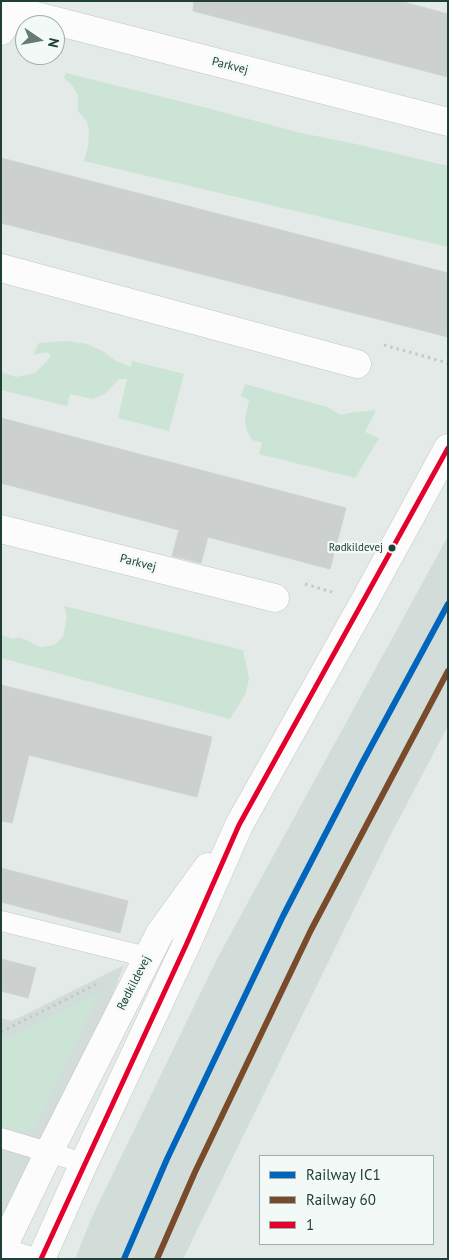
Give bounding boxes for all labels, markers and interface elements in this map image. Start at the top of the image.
north arrow [15,15,65,65]
text: N [44,37,63,49]
street label: Parkvej [210,55,250,77]
place label: Rødkildevej [329,541,383,555]
marker: Rødkildevej [387,543,397,553]
street label: Parkvej [118,552,158,574]
street label: Rødkildevej [114,953,154,1013]
legend [259,1155,434,1245]
text: Railway IC1 [306,1165,381,1184]
text: Railway 60 [306,1190,376,1209]
text: 1 [306,1215,314,1234]

